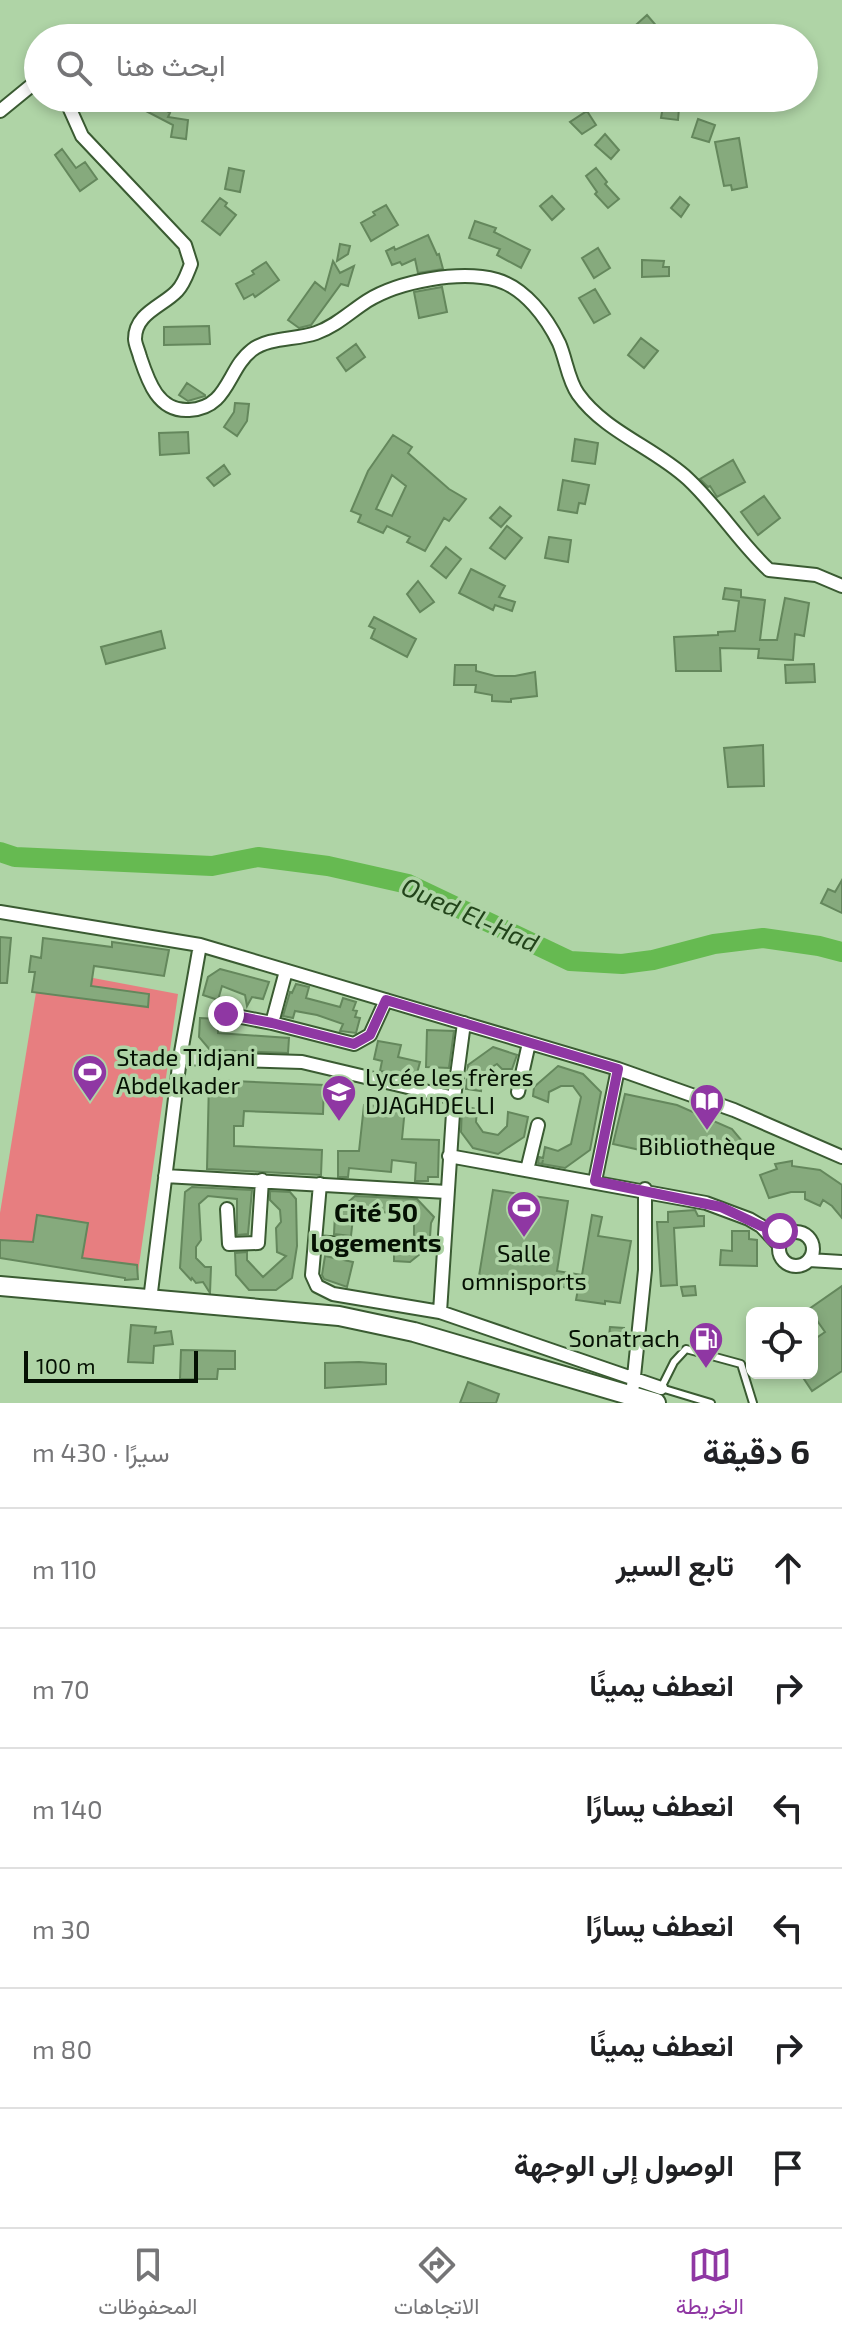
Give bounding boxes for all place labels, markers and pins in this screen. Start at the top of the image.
place label: Stade Tidjani Abdelkader [116,1042,256,1099]
sports icon: Stade Tidjani Abdelkader [71,1053,109,1103]
place label: Lycée les frères DJAGHDELLI [365,1062,534,1119]
school or university icon: Lycée les frères DJAGHDELLI [320,1073,358,1123]
library icon: Bibliothèque [688,1082,726,1132]
place label: Bibliothèque [638,1131,776,1160]
sports icon: Salle omnisports [505,1189,543,1239]
place label: Salle omnisports [461,1238,587,1295]
fuel station icon: Sonatrach [687,1320,725,1370]
place label: Sonatrach [568,1323,680,1352]

